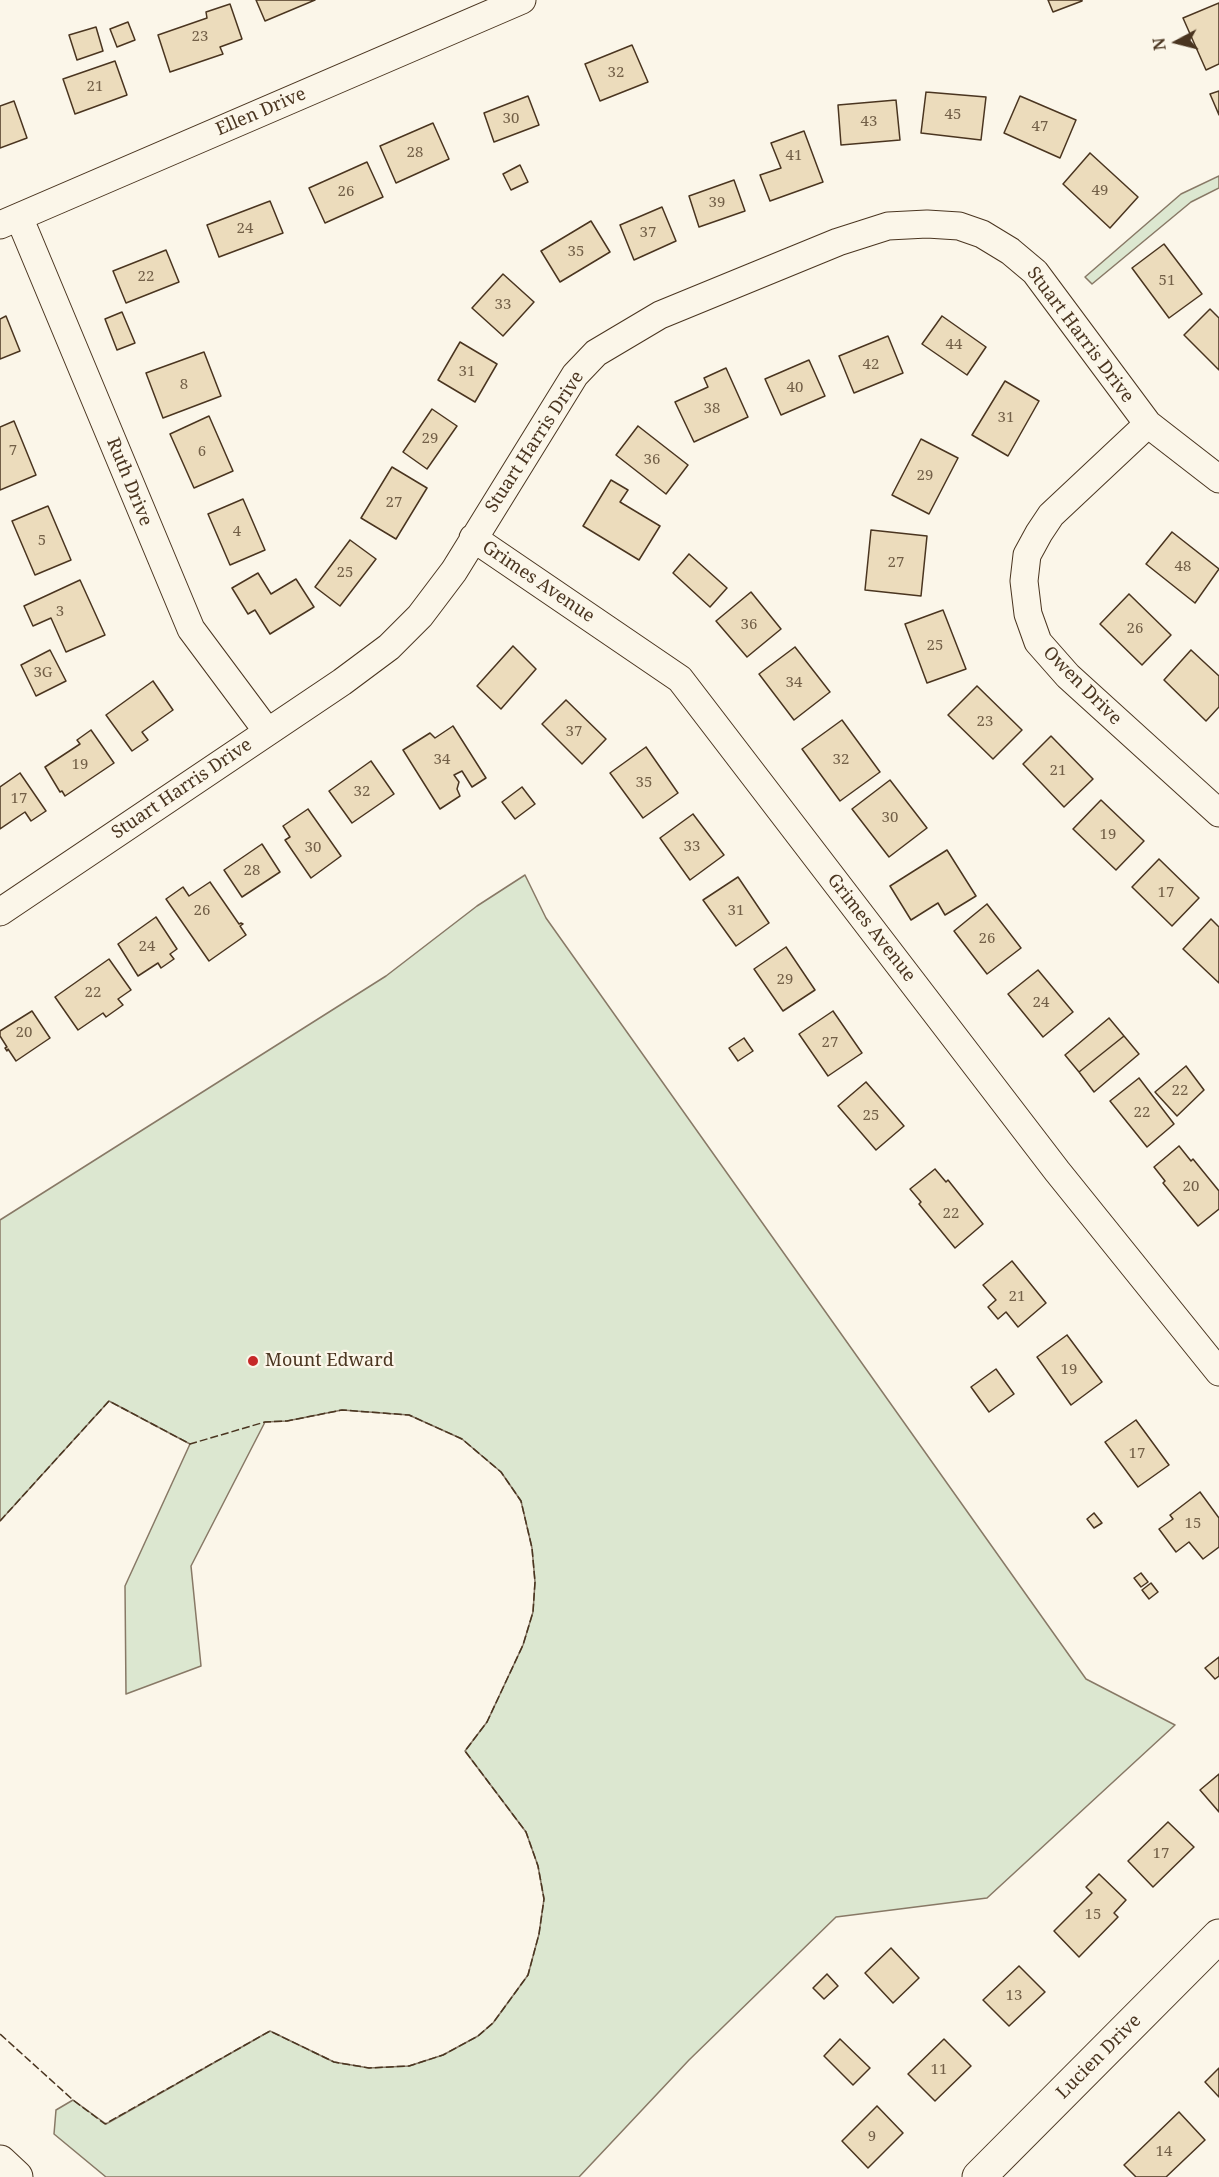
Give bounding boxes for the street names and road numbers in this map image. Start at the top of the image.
street label: Ellen Drive [213,83,309,141]
street label: Stuart Harris Drive [1022,263,1138,407]
street label: Stuart Harris Drive [481,367,589,517]
street label: Ruth Drive [102,435,156,529]
street label: Grimes Avenue [478,536,598,628]
street label: Owen Drive [1038,642,1126,730]
street label: Stuart Harris Drive [108,734,256,844]
street label: Grimes Avenue [822,870,920,986]
street label: Lucien Drive [1052,2010,1146,2104]

